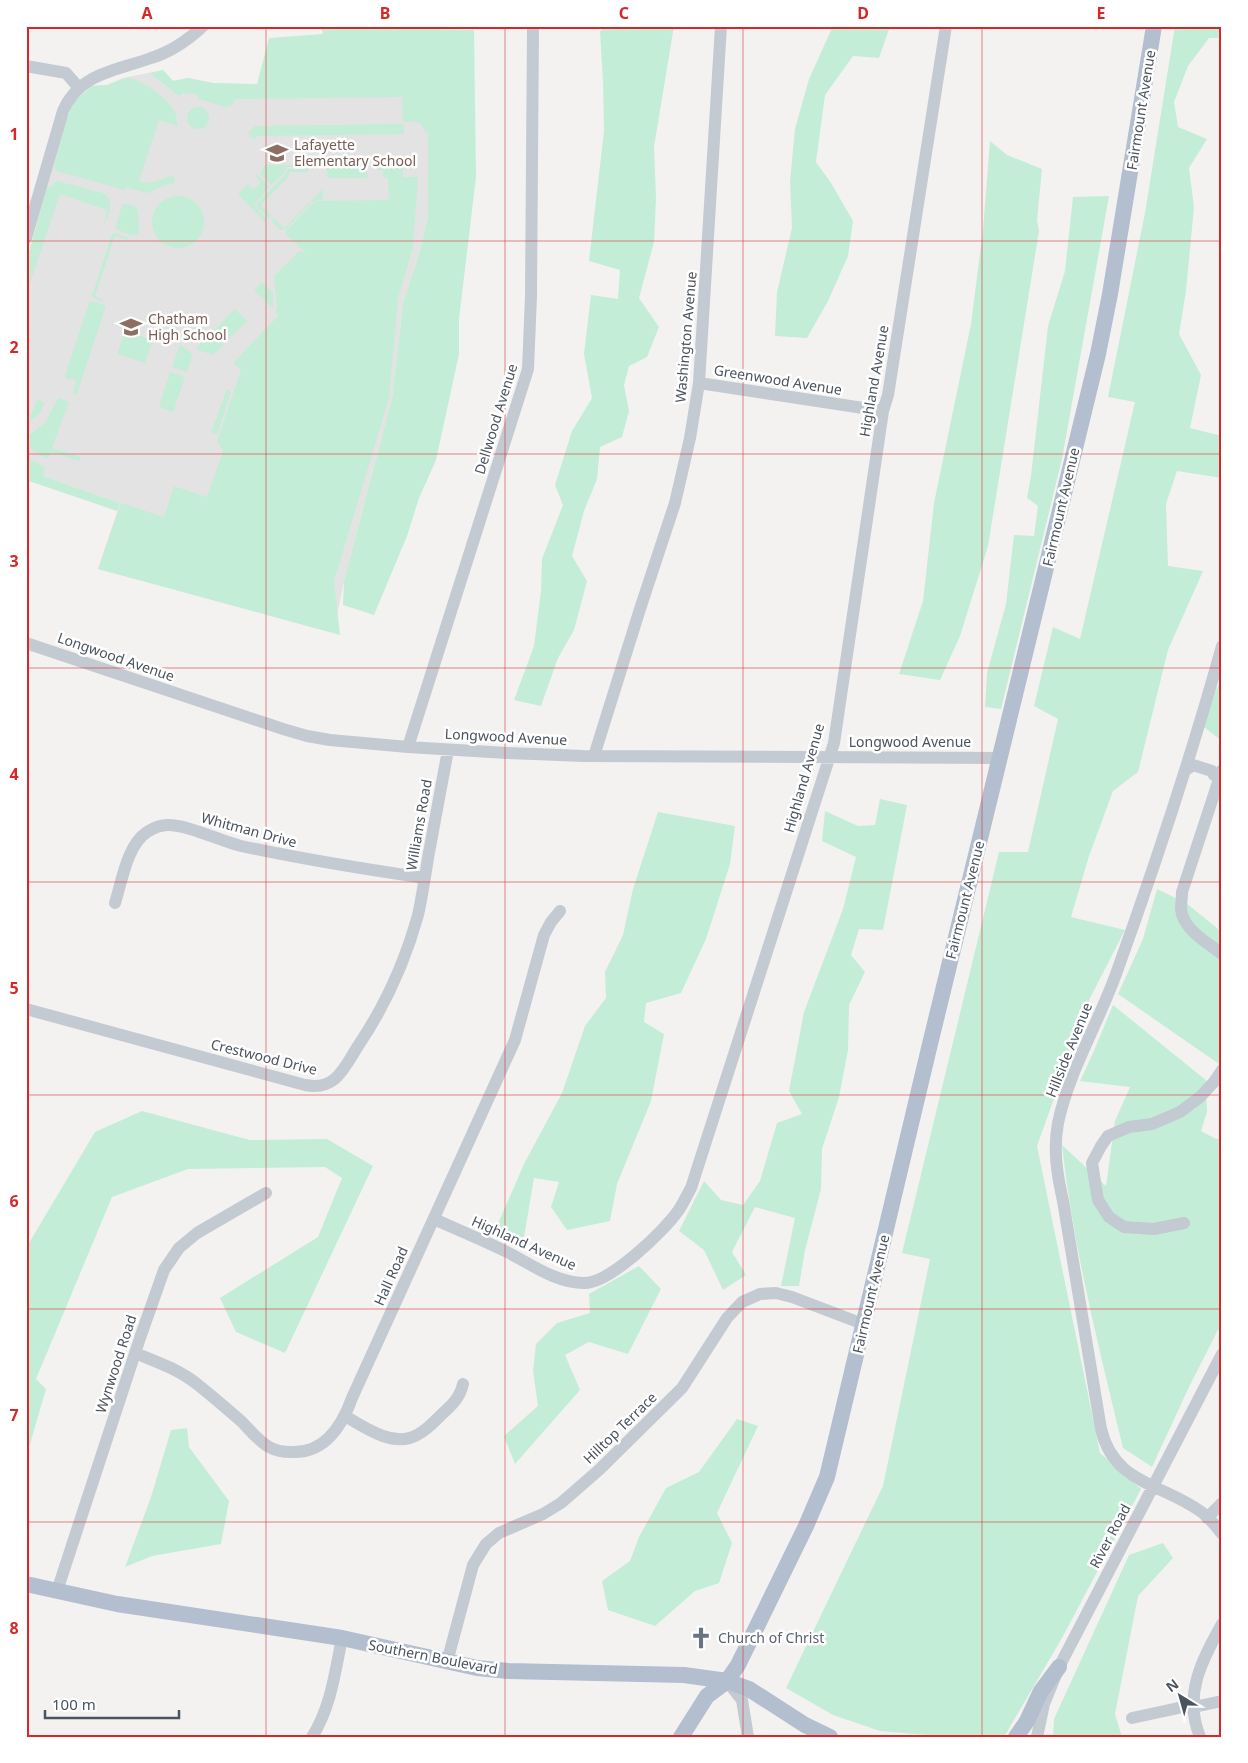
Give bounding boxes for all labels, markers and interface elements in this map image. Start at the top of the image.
text: A [141,2,153,24]
text: B [380,2,390,24]
text: C [619,2,629,24]
text: D [857,2,869,24]
text: E [1097,2,1106,24]
street label: Fairmount Avenue [1122,48,1159,171]
text: 1 [9,123,19,145]
place label: Lafayette Elementary School [294,135,416,170]
school or university icon: Lafayette Elementary School [264,140,290,166]
street label: Washington Avenue [670,270,701,403]
place label: Chatham High School [148,309,227,344]
school or university icon: Chatham High School [118,314,144,340]
street label: Highland Avenue [854,324,893,438]
text: 2 [9,336,19,358]
street label: Greenwood Avenue [713,360,844,399]
street label: Dellwood Avenue [470,361,521,476]
street label: Fairmount Avenue [1038,446,1083,568]
text: 3 [9,550,19,572]
street label: Longwood Avenue [55,628,177,685]
street label: Highland Avenue [779,721,828,835]
street label: Longwood Avenue [444,724,568,749]
street label: Longwood Avenue [849,732,971,751]
text: 4 [9,763,19,785]
street label: Williams Road [401,778,436,872]
street label: Whitman Drive [199,808,299,851]
street label: Fairmount Avenue [941,839,988,961]
text: 5 [9,977,19,999]
street label: Hillside Avenue [1041,999,1096,1100]
street label: Crestwood Drive [209,1034,319,1079]
text: 6 [9,1190,19,1212]
street label: Highland Avenue [469,1211,580,1274]
street label: Fairmount Avenue [848,1233,893,1355]
street label: Hall Road [369,1243,412,1308]
street label: Wynwood Road [91,1312,140,1416]
street label: Hilltop Terrace [579,1388,661,1468]
text: 7 [9,1404,19,1426]
street label: River Road [1085,1500,1134,1571]
text: 8 [9,1617,19,1639]
church icon: Church of Christ [688,1625,714,1651]
place label: Church of Christ [718,1628,824,1647]
street label: Southern Boulevard [367,1635,499,1678]
north arrow [1156,1670,1206,1720]
text: N [1162,1674,1182,1696]
scale bar [45,1688,179,1720]
text: 100 m [52,1694,96,1714]

